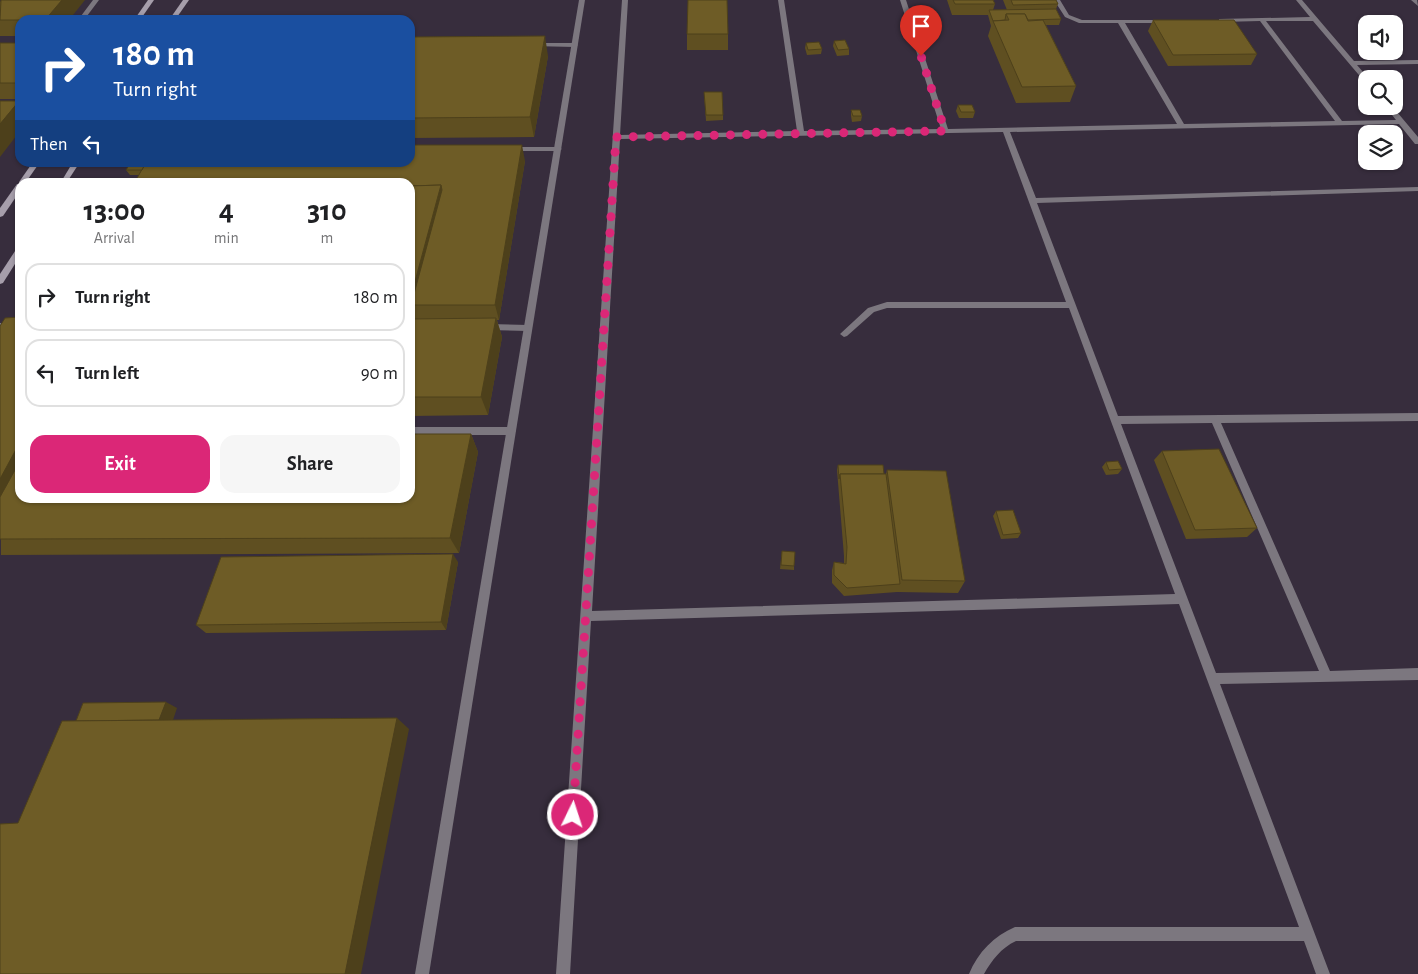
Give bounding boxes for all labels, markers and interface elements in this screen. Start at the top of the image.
pin [900,5,942,56]
icon: arrive [907,12,935,40]
map controls [1358,15,1403,170]
button: sound [1358,15,1403,60]
icon: right [30,35,95,100]
text: 180 m [113,37,195,72]
button: search [1358,70,1403,115]
text: Turn right [113,78,197,100]
button: layers [1358,125,1403,170]
icon: left [78,130,106,158]
text: Then [30,135,68,154]
text: 13:00 [83,196,145,226]
text: 4 [219,196,234,226]
text: 310 [307,196,347,226]
text: Arrival [94,230,135,246]
text: min [214,230,239,246]
text: m [320,230,333,246]
icon: right [32,283,60,311]
text: Turn right [75,288,150,307]
text: 180 m [354,288,398,307]
icon: left [32,359,60,387]
text: Turn left [75,364,139,383]
text: 90 m [361,364,398,383]
button: Exit [30,435,210,493]
button: Share [220,435,400,493]
position arrow [546,788,598,840]

